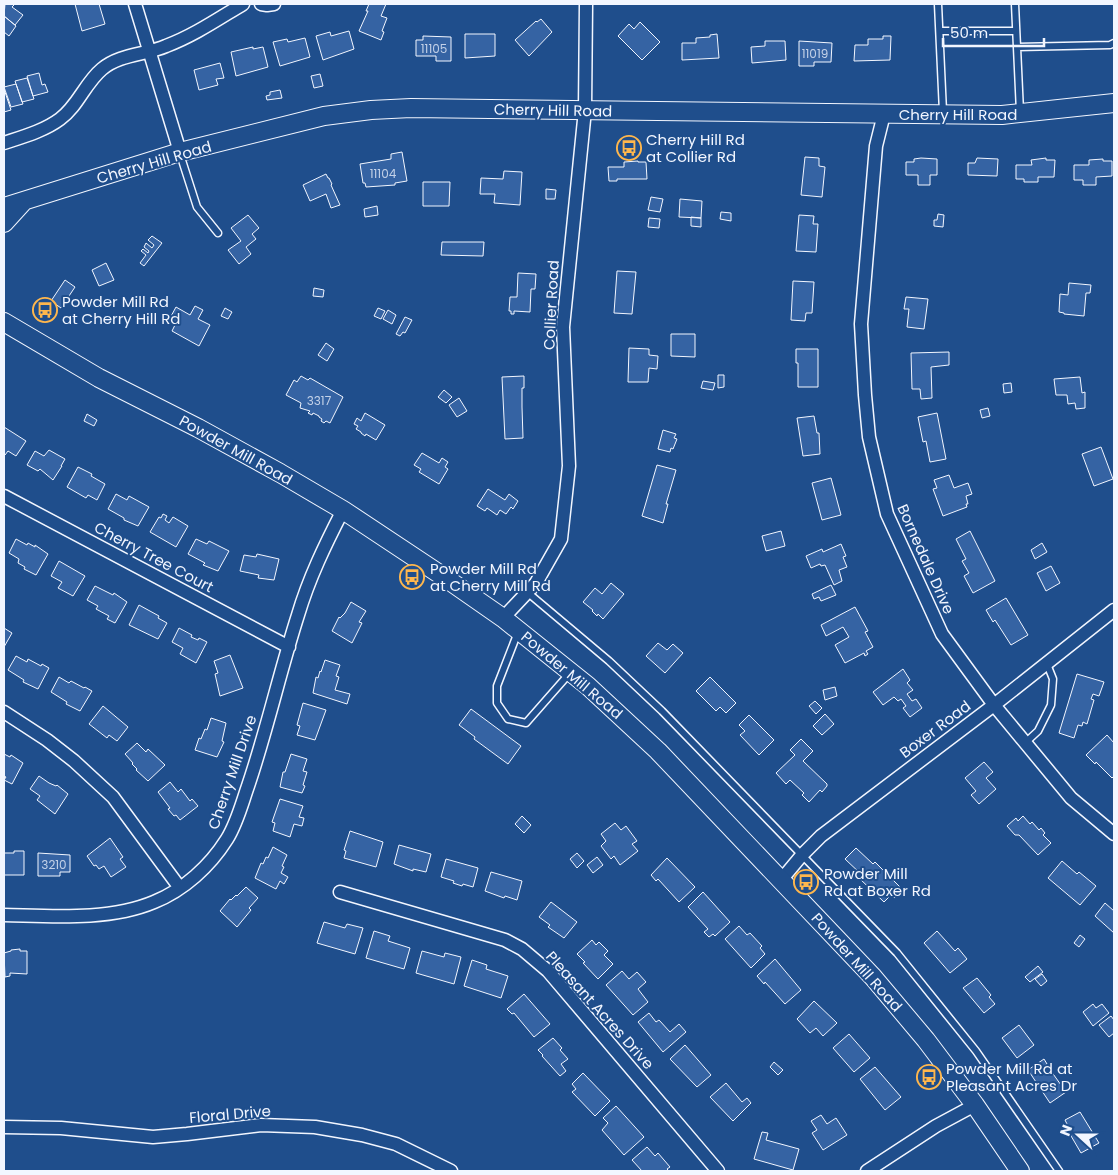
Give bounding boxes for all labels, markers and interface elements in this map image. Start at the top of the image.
scale bar [943,15,1044,47]
text: 50 m [950,22,988,43]
house number: 11105 [421,40,447,57]
house number: 11019 [802,45,828,62]
street label: Cherry Hill Road [494,98,612,122]
street label: Cherry Hill Road [899,104,1017,125]
place label: Cherry Hill Rd at Collier Rd [646,129,745,167]
bus stop icon: Cherry Hill Rd at Collier Rd [616,135,642,161]
street label: Cherry Hill Road [94,136,214,188]
house number: 11104 [370,165,397,182]
street label: Collier Road [538,259,564,351]
place label: Powder Mill Rd at Cherry Hill Rd [62,291,180,329]
bus stop icon: Powder Mill Rd at Cherry Hill Rd [32,297,58,323]
house number: 3317 [307,392,332,409]
street label: Powder Mill Road [176,410,296,490]
street label: Bornedale Drive [892,501,960,617]
street label: Cherry Tree Court [91,517,217,597]
place label: Powder Mill Rd at Cherry Mill Rd [430,558,551,596]
bus stop icon: Powder Mill Rd at Cherry Mill Rd [399,564,425,590]
street label: Powder Mill Road [517,626,627,724]
street label: Boxer Road [895,695,975,763]
street label: Cherry Mill Drive [203,712,261,832]
house number: 3210 [41,856,67,873]
place label: Powder Mill Rd at Boxer Rd [824,863,931,901]
bus stop icon: Powder Mill Rd at Boxer Rd [793,869,819,895]
street label: Powder Mill Road [807,908,907,1016]
street label: Pleasant Acres Drive [541,946,659,1074]
place label: Powder Mill Rd at Pleasant Acres Dr [946,1058,1077,1096]
bus stop icon: Powder Mill Rd at Pleasant Acres Dr [916,1064,942,1090]
street label: Floral Drive [188,1100,272,1128]
north arrow [1053,1110,1103,1160]
text: N [1055,1122,1077,1139]

